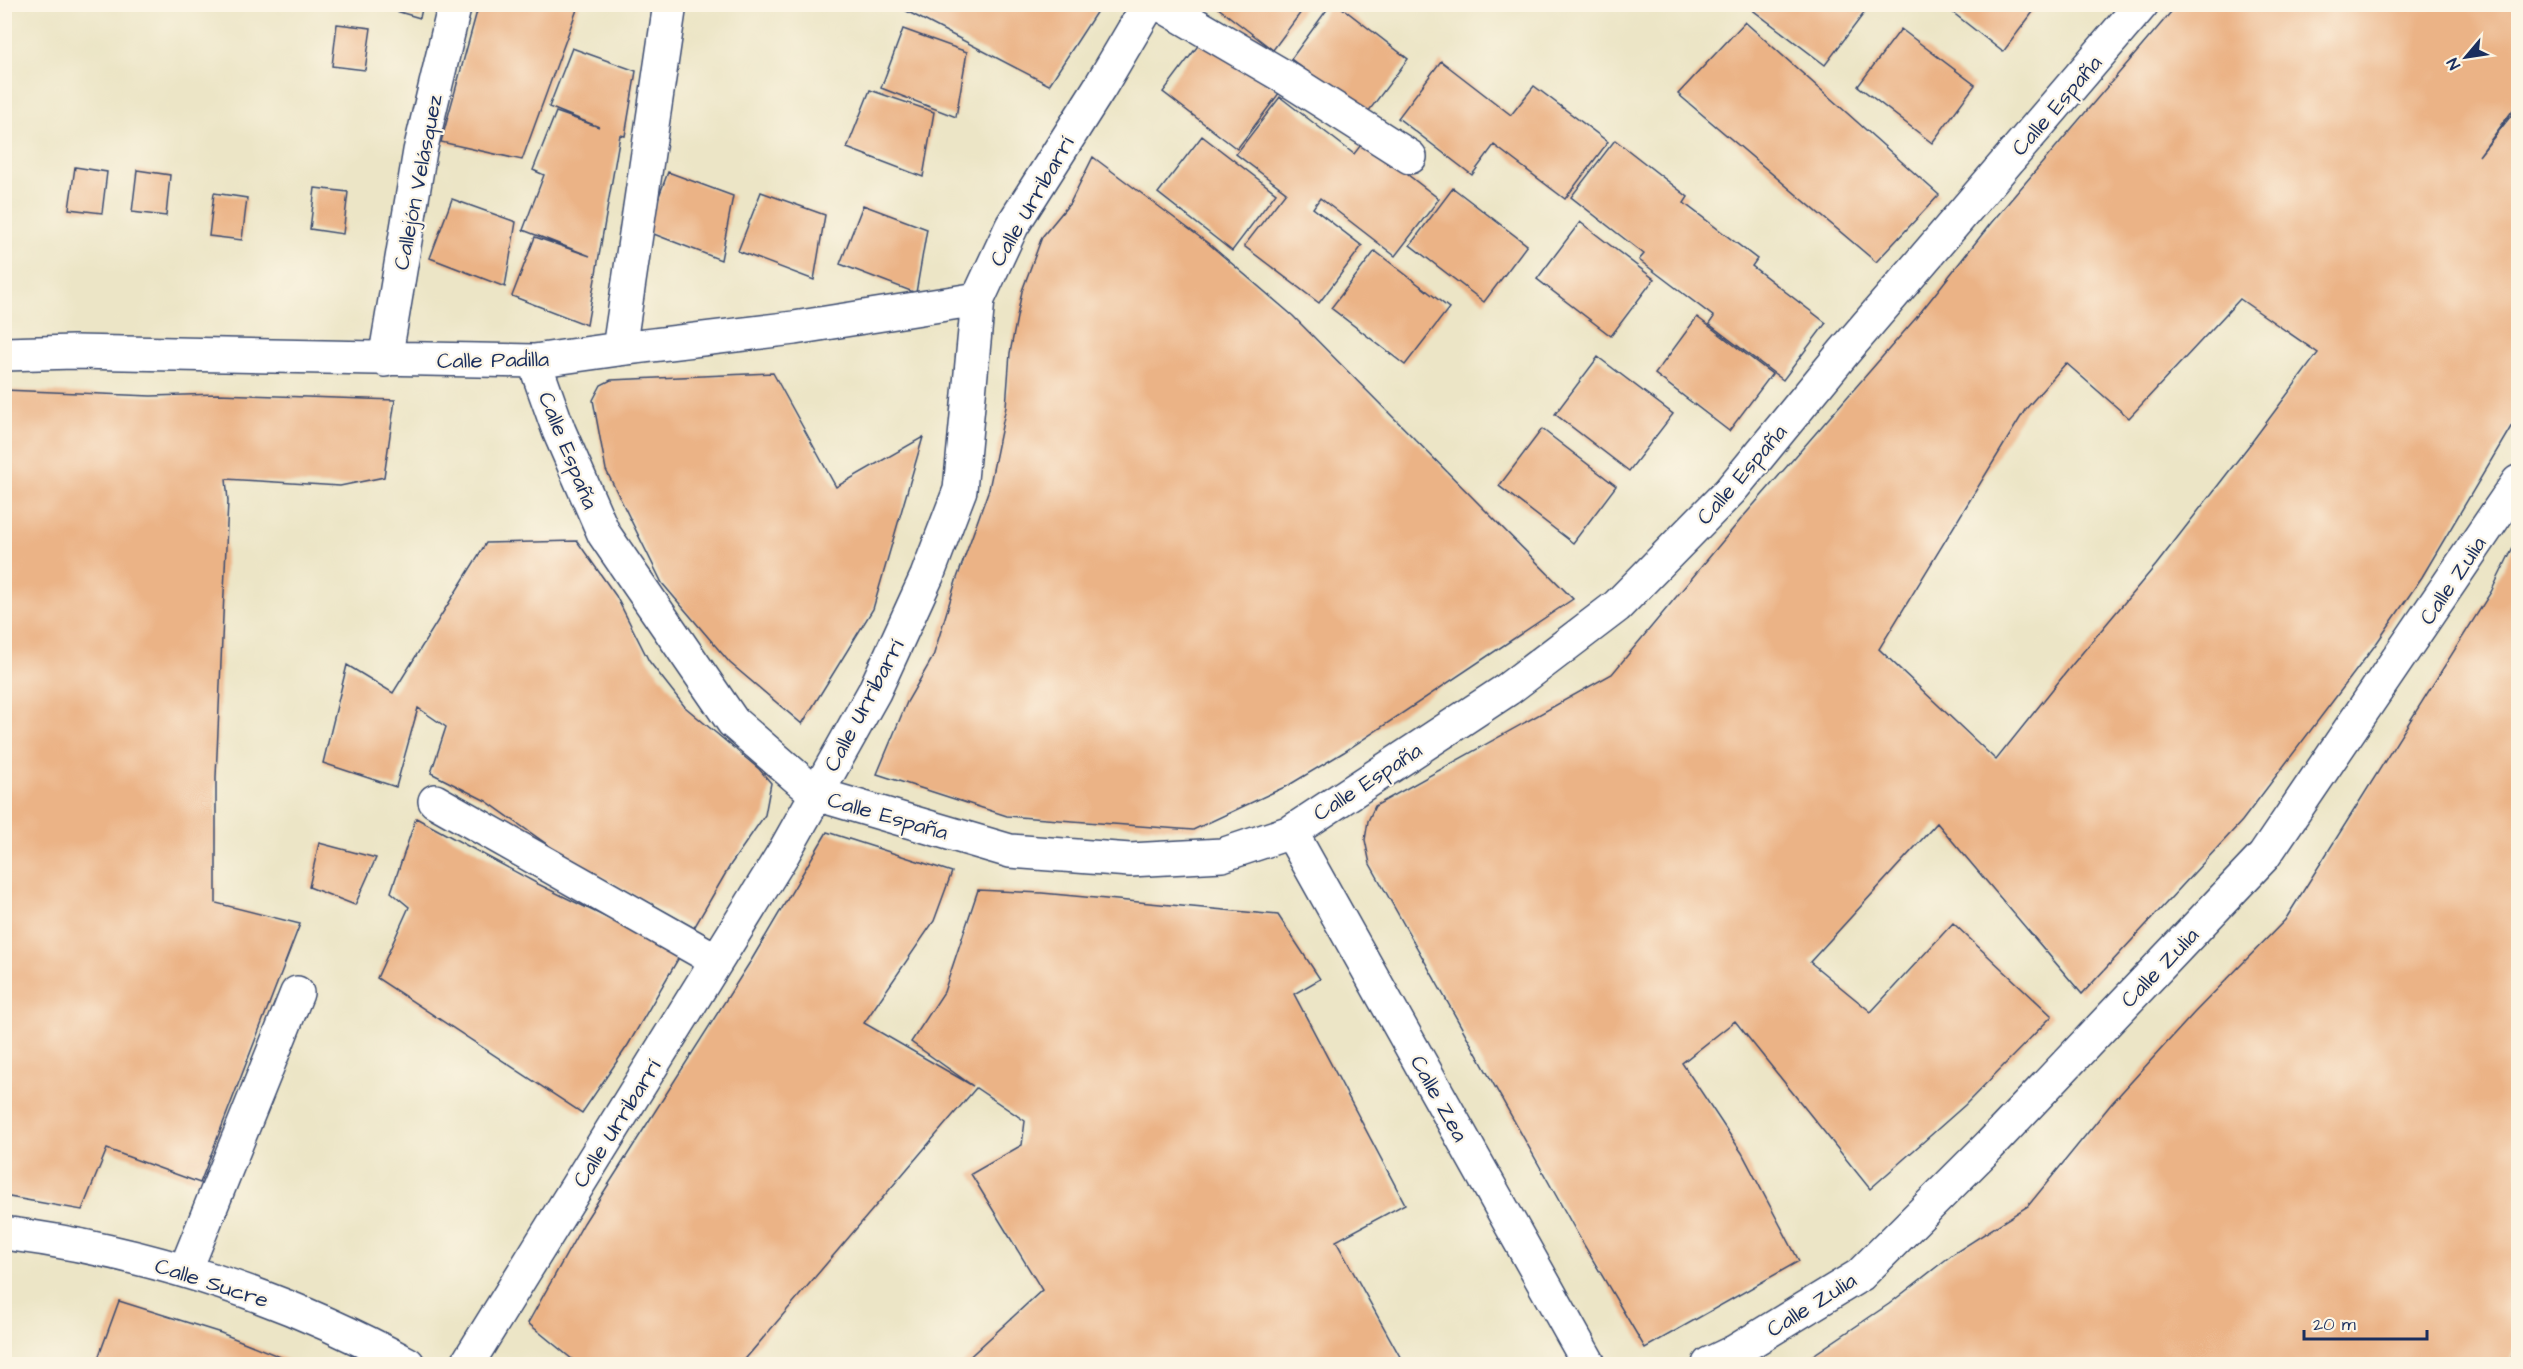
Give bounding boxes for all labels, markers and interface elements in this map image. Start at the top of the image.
north arrow [2436,27,2496,87]
street label: Calle España [2005,49,2110,163]
text: N [2442,54,2466,74]
street label: Callejón Velásquez [386,92,451,273]
street label: Calle Urribarrí [982,130,1082,273]
street label: Calle Padilla [437,344,549,377]
street label: Calle España [530,387,605,514]
street label: Calle España [1690,418,1795,532]
street label: Calle Zulia [2412,530,2494,631]
street label: Calle Urribarrí [816,634,912,777]
street label: Calle España [1307,735,1428,829]
street label: Calle España [824,784,952,848]
street label: Calle Zulia [2114,921,2206,1015]
street label: Calle Zea [1402,1050,1475,1148]
street label: Calle Urribarrí [566,1053,669,1194]
street label: Calle Sucre [151,1251,272,1316]
street label: Calle Zulia [1761,1265,1863,1345]
scale bar [2304,1303,2427,1341]
text: 20 m [2313,1312,2356,1337]

